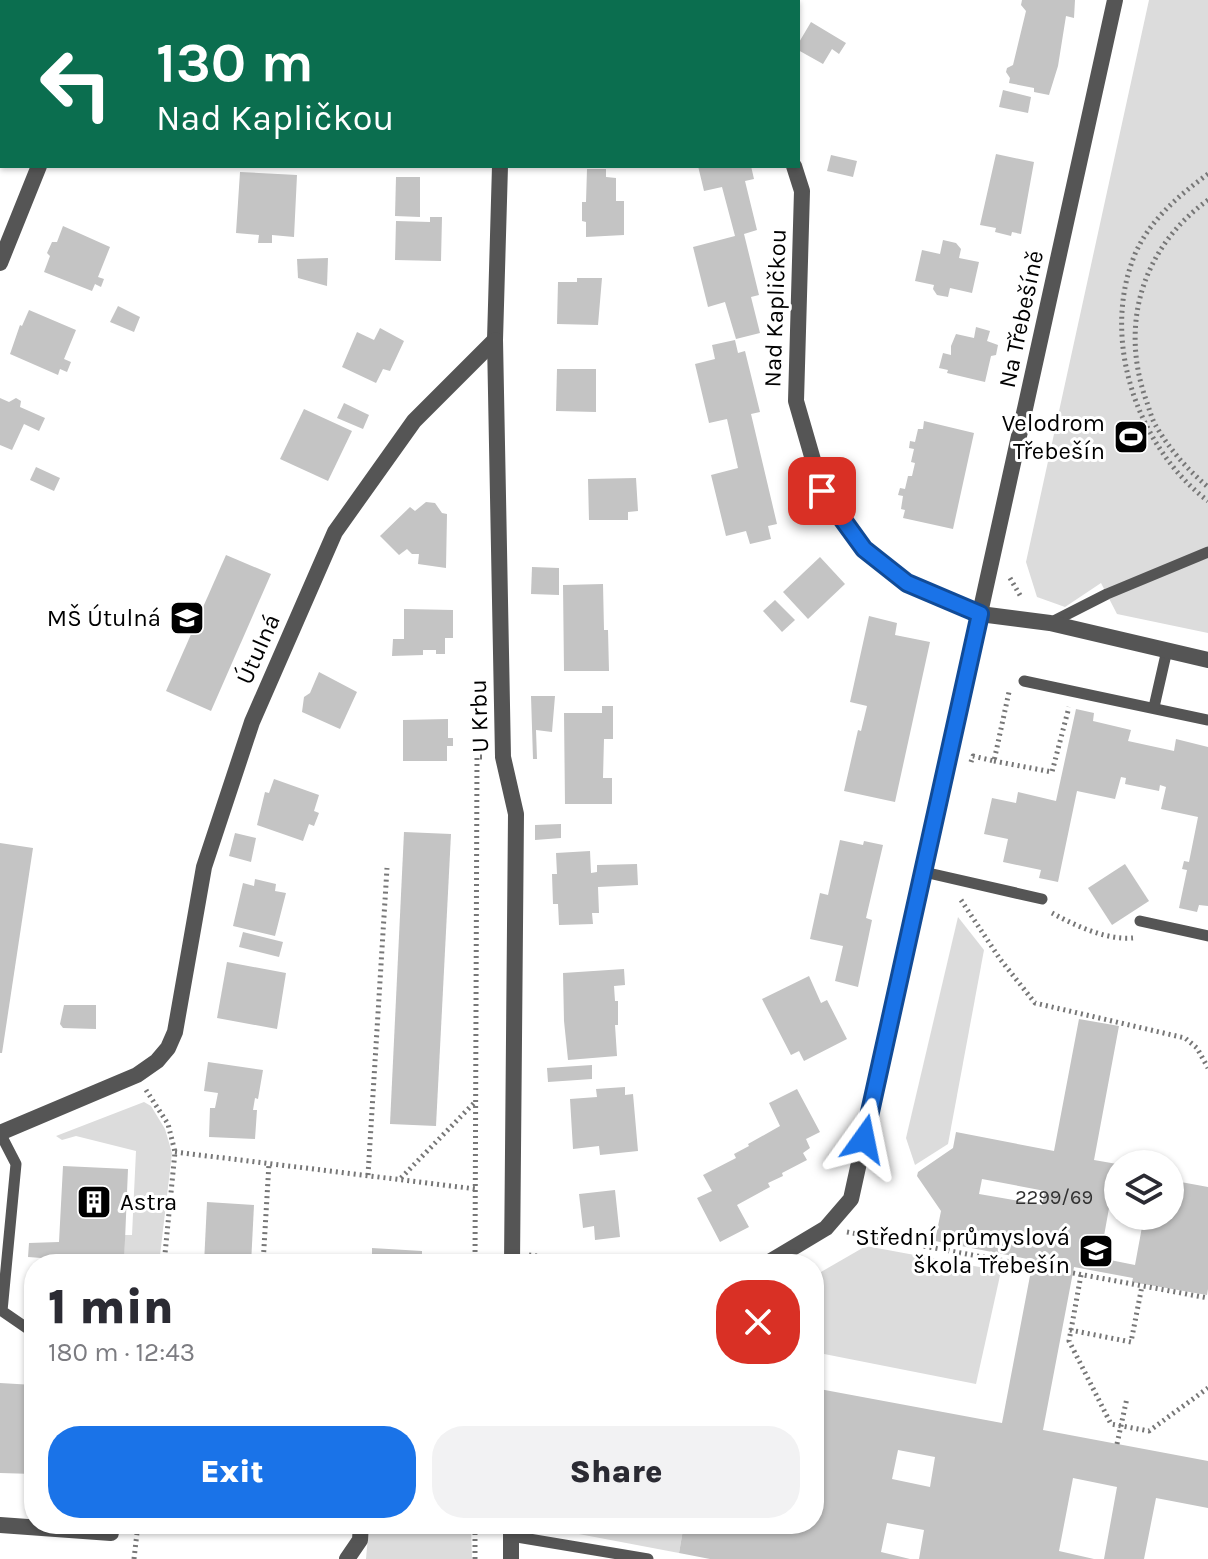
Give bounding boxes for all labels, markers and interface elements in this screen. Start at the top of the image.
text: 130 m [156,30,314,95]
icon: left [24,32,128,136]
text: Nad Kapličkou [156,97,394,139]
street label: Nad Kapličkou [758,228,792,388]
street label: Na Třebešíně [993,248,1049,390]
place label: Velodrom Třebešín [1002,409,1105,465]
sports icon: Velodrom Třebešín [1112,418,1150,456]
pin [788,457,856,525]
icon: arrive [800,469,844,513]
school or university icon: MŠ Útulná [168,599,206,637]
place label: MŠ Útulná [47,603,161,632]
street label: Útulná [229,609,286,688]
street label: U Krbu [464,679,494,753]
position arrow [822,1097,906,1181]
map controls [1104,1150,1184,1230]
button: layers [1104,1150,1184,1230]
building icon: Astra [75,1183,113,1221]
house number: 2299/69 [1015,1186,1093,1209]
place label: Astra [120,1188,177,1216]
place label: Střední průmyslová škola Třebešín [855,1223,1070,1279]
school or university icon: Střední průmyslová škola Třebešín [1077,1232,1115,1270]
text: 1 min [48,1279,174,1335]
button: close [716,1280,800,1364]
text: 180 m · 12:43 [48,1337,195,1368]
button: Exit [48,1426,416,1518]
button: Share [432,1426,800,1518]

